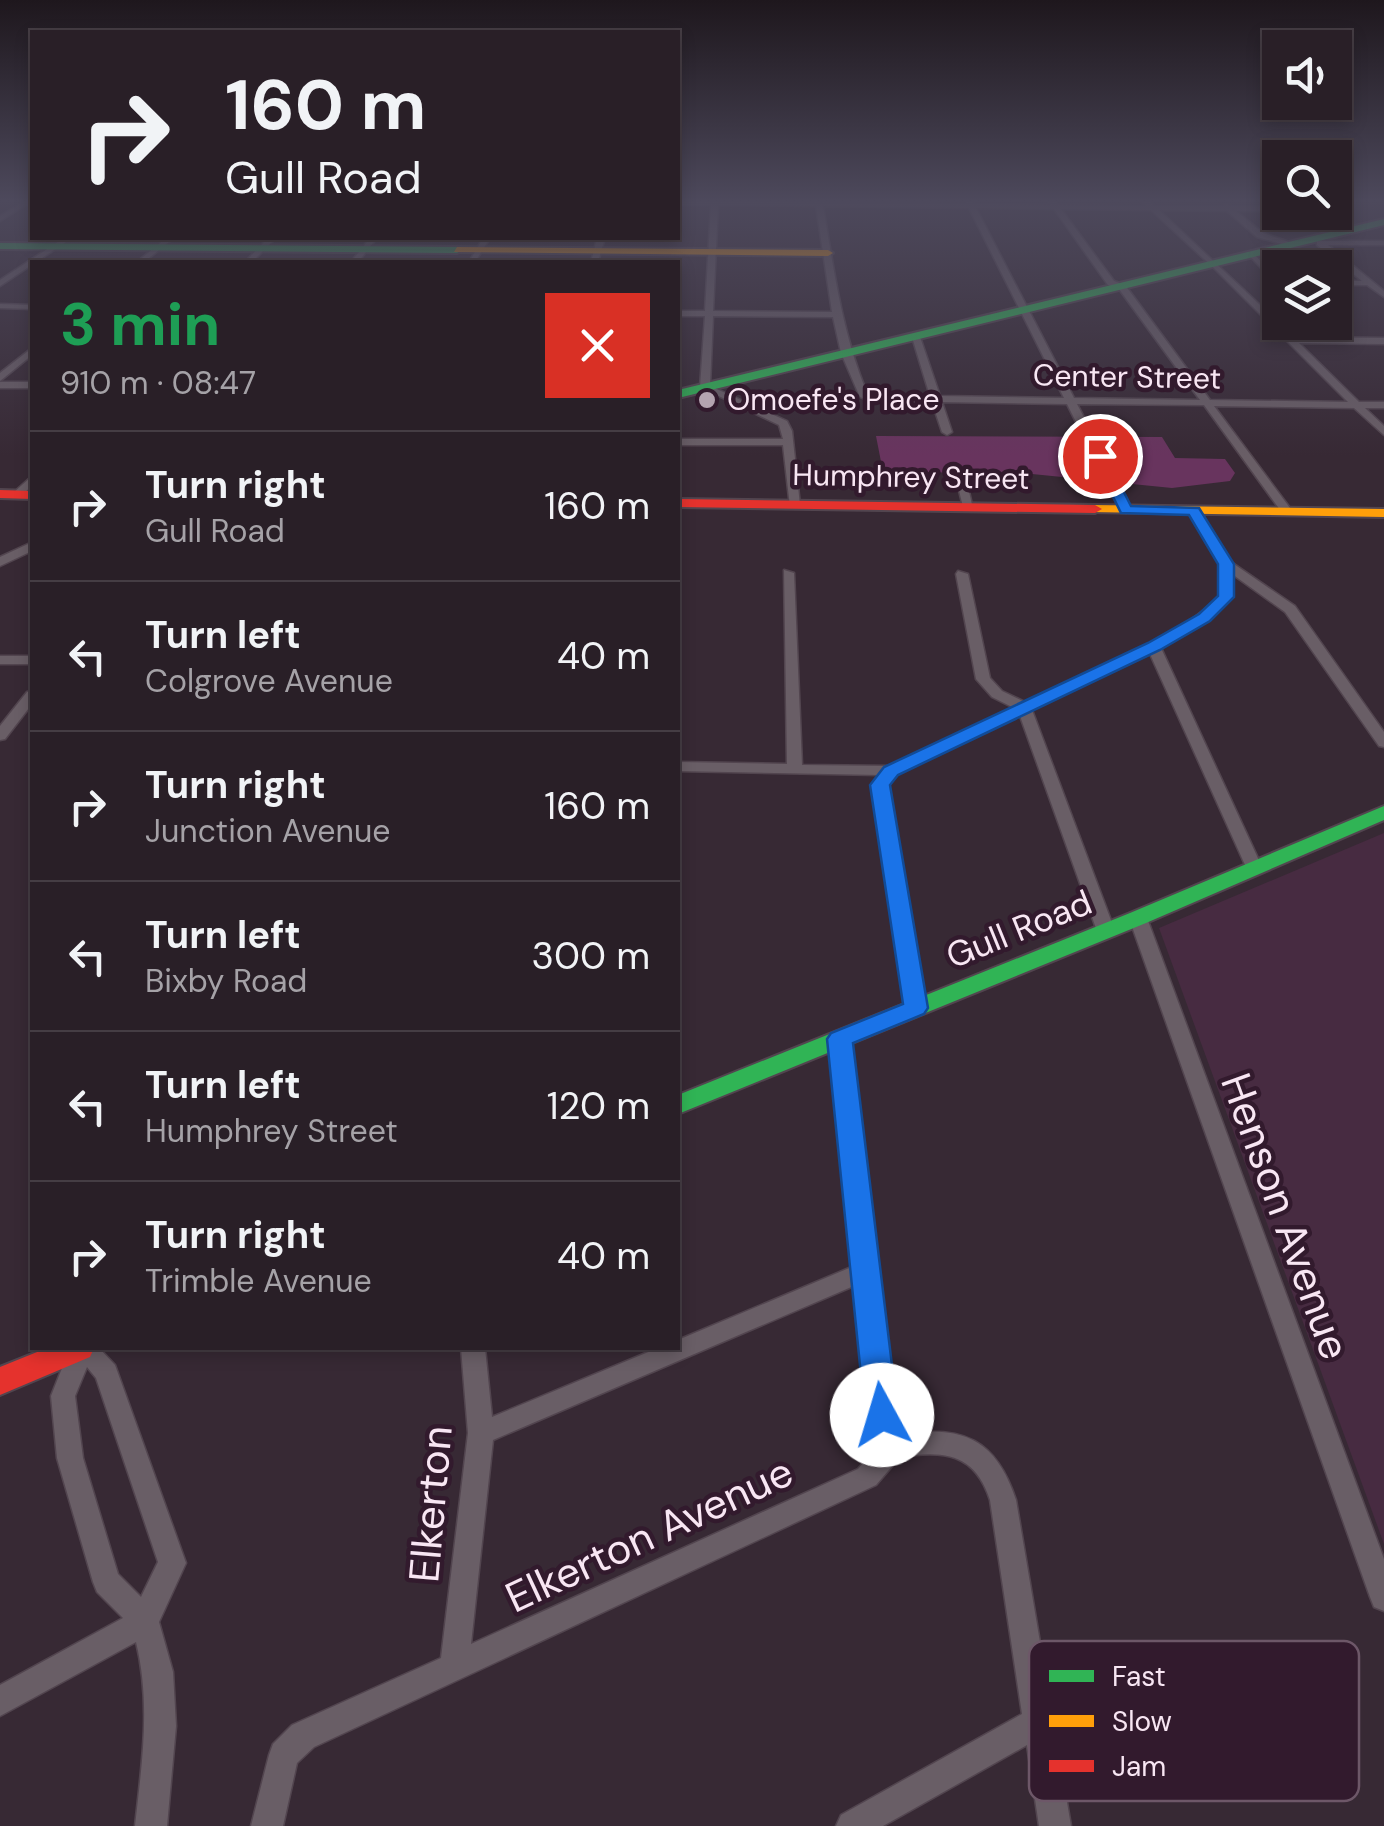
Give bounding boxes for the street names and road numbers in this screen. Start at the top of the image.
street label: Center Street [1033,355,1221,398]
street label: Humphrey Street [792,455,1030,498]
street label: Gull Road [939,879,1099,979]
street label: Henson Avenue [1208,1066,1363,1367]
street label: Elkerton [396,1423,465,1585]
street label: Elkerton Avenue [497,1444,802,1625]

